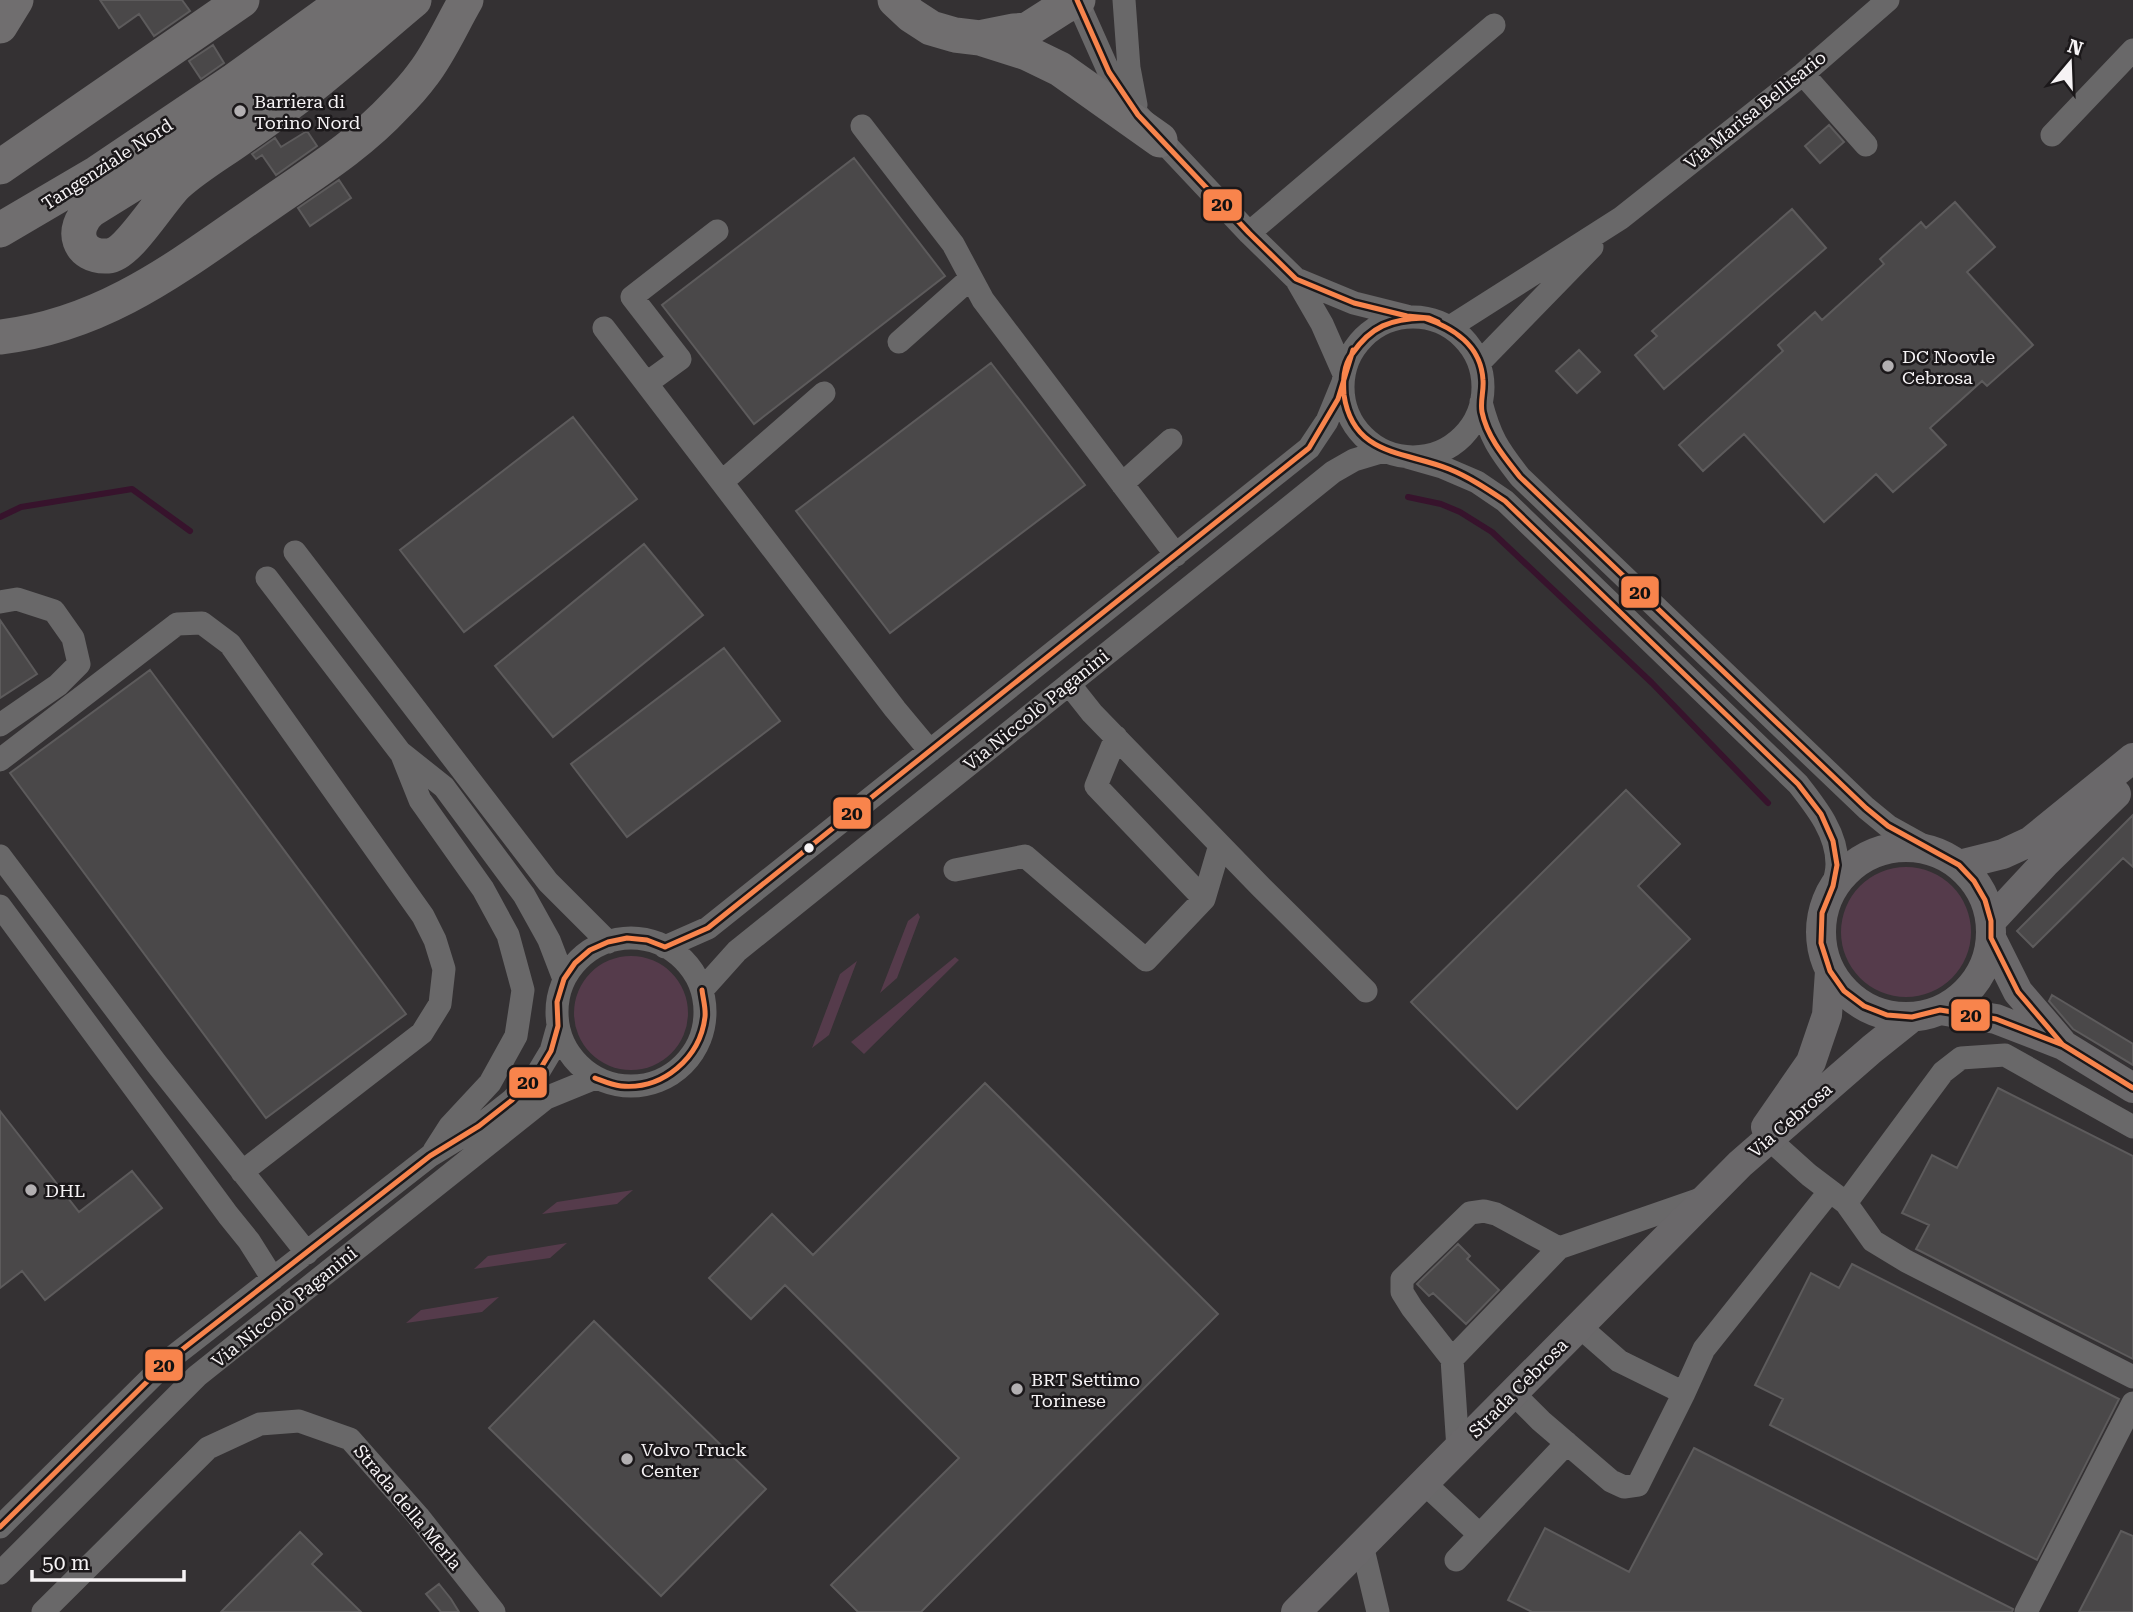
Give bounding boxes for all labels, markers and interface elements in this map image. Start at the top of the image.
north arrow [2035,28,2105,98]
text: N [2065,34,2086,61]
street label: Via Marisa Bellisario [1680,46,1830,174]
place label: Barriera di Torino Nord [254,91,361,133]
marker: Barriera di Torino Nord [232,103,248,119]
street label: Tangenziale Nord [38,114,177,214]
line badge: 20 [1202,188,1243,222]
text: 20 [1211,193,1233,216]
place label: DC Noovle Cebrosa [1902,346,1995,388]
marker: DC Noovle Cebrosa [1880,358,1896,374]
line badge: 20 [1620,575,1660,609]
text: 20 [1629,581,1651,604]
street label: Via Niccolò Paganini [959,645,1113,775]
line badge: 20 [832,796,872,830]
text: 20 [841,802,863,825]
unlabelled marker [802,841,816,855]
line badge: 20 [1950,998,1991,1032]
text: 20 [1960,1004,1982,1027]
line badge: 20 [508,1066,548,1099]
text: 20 [517,1071,539,1094]
street label: Via Cebrosa [1744,1078,1836,1162]
place label: DHL [45,1180,85,1201]
marker: DHL [23,1182,39,1198]
street label: Via Niccolò Paganini [207,1242,361,1372]
street label: Strada Cebrosa [1464,1334,1572,1442]
line badge: 20 [144,1348,184,1382]
text: 20 [153,1354,175,1377]
place label: BRT Settimo Torinese [1031,1369,1140,1411]
marker: BRT Settimo Torinese [1009,1381,1025,1397]
place label: Volvo Truck Center [641,1439,747,1481]
street label: Strada della Merla [350,1440,467,1574]
marker: Volvo Truck Center [619,1451,635,1467]
scale bar [32,1538,184,1582]
text: 50 m [42,1551,90,1575]

